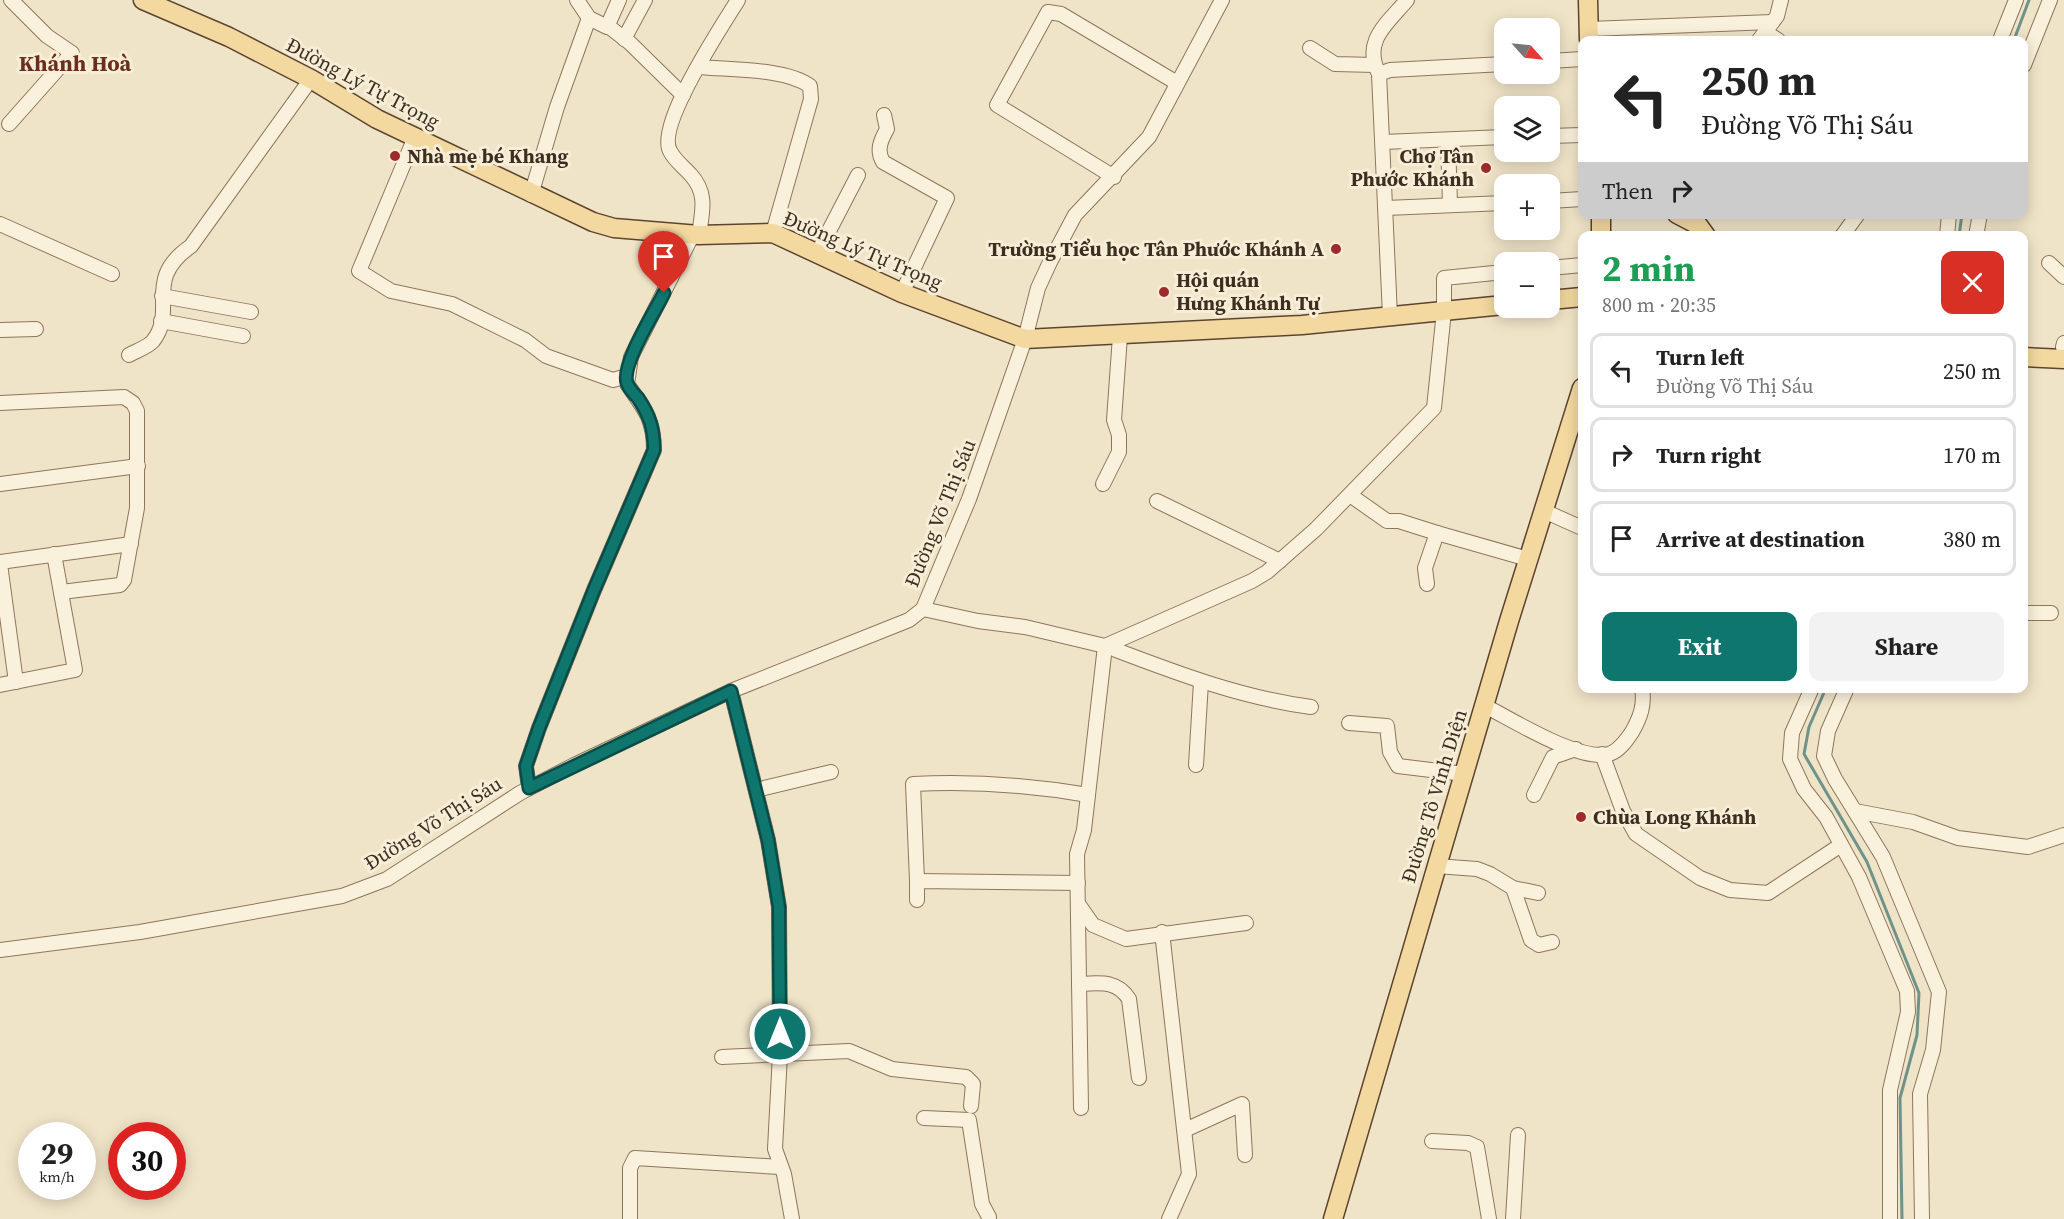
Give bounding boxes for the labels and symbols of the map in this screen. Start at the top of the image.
north arrow [1494,18,1560,84]
street label: Đường Lý Tự Trọng [281,31,445,135]
district label: Khánh Hoà [19,48,132,78]
place label: Nhà mẹ bé Khang [407,142,569,170]
place label: Chợ Tân Phước Khánh [1350,142,1474,193]
marker: Nhà mẹ bé Khang [388,149,402,163]
marker: Chợ Tân Phước Khánh [1479,161,1493,175]
street label: Đường Lý Tự Trọng [779,204,947,296]
pin [638,231,689,293]
place label: Trường Tiểu học Tân Phước Khánh A [988,235,1324,263]
marker: Trường Tiểu học Tân Phước Khánh A [1329,242,1343,256]
place label: Hội quán Hưng Khánh Tự [1176,266,1320,317]
marker: Hội quán Hưng Khánh Tự [1157,285,1171,299]
street label: Đường Võ Thị Sáu [898,435,982,591]
street label: Đường Tô Vĩnh Diện [1394,706,1474,886]
street label: Đường Võ Thị Sáu [359,769,507,877]
place label: Chùa Long Khánh [1593,803,1756,831]
marker: Chùa Long Khánh [1574,810,1588,824]
position arrow [748,1002,812,1066]
speed limit sign: 30 [108,1122,186,1200]

